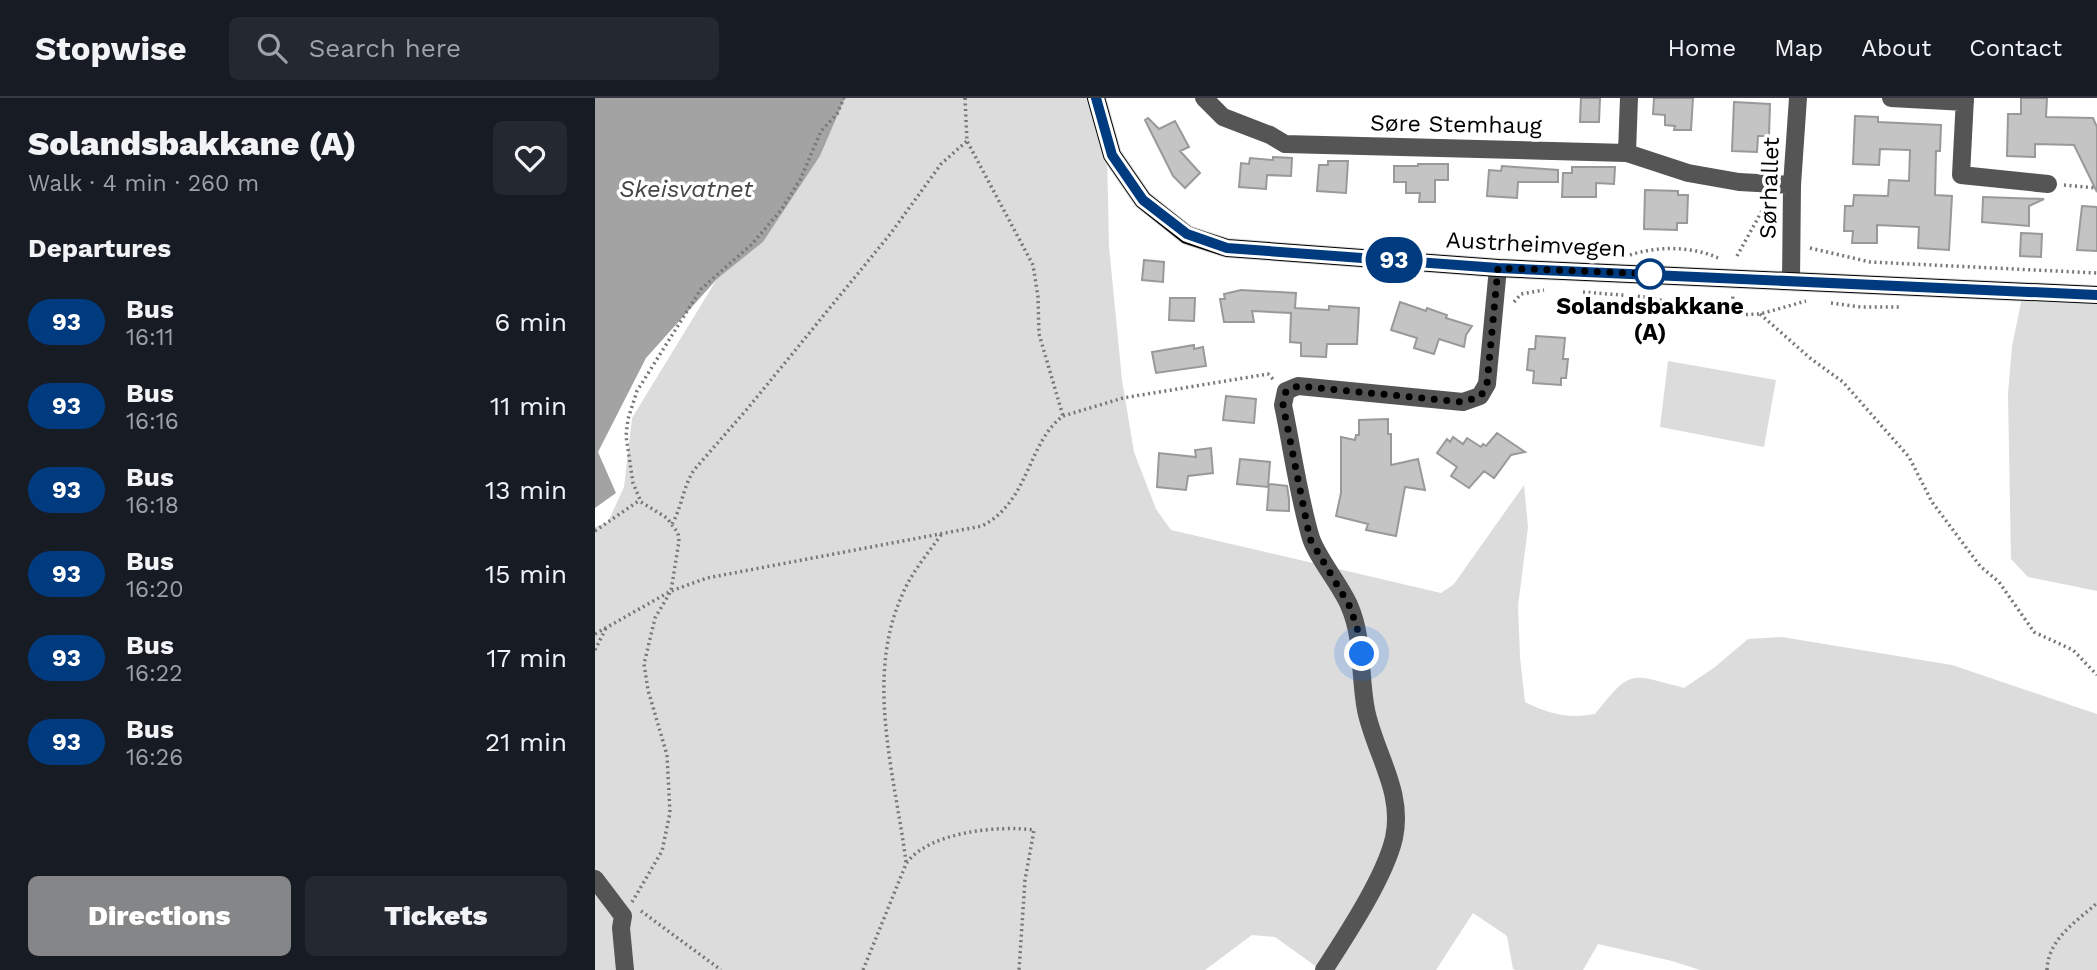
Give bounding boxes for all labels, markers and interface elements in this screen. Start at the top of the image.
search box [229,17,719,80]
text: Stopwise [35,29,187,68]
icon: search [253,29,291,67]
text: Search here [309,33,461,63]
text: Home [1668,34,1736,62]
text: Map [1774,34,1823,62]
text: About [1861,34,1931,62]
text: Contact [1969,34,2062,62]
street label: Søre Stemhaug [1370,110,1543,140]
button: heart [493,121,567,195]
text: Solandsbakkane (A) [28,124,357,163]
street label: Sørhallet [1754,136,1785,239]
text: Walk · 4 min · 260 m [28,170,259,197]
water label: Skeisvatnet [619,175,754,203]
street label: Austrheimvegen [1445,226,1627,263]
text: Departures [28,233,171,263]
line badge: 93 [1363,237,1425,283]
text: 93 [1380,246,1408,274]
marker: Solandsbakkane (A) [1635,259,1665,289]
place label: Solandsbakkane (A) [1556,293,1744,346]
text: Bus [126,294,174,324]
text: 6 min [495,307,567,337]
text: 93 [52,308,81,336]
text: 16:11 [126,324,174,351]
text: Bus [126,378,174,408]
text: 11 min [490,391,567,421]
text: 93 [52,392,81,420]
text: 16:16 [126,408,179,435]
text: Bus [126,462,174,492]
text: 13 min [485,475,567,505]
text: 93 [52,476,81,504]
text: 16:18 [126,492,179,519]
text: Bus [126,546,174,576]
text: 15 min [485,559,567,589]
text: 93 [52,560,81,588]
text: 16:20 [126,576,183,603]
text: Bus [126,630,174,660]
your location [1344,636,1379,671]
text: 17 min [486,643,567,673]
text: 93 [52,644,81,672]
text: 16:22 [126,660,183,687]
text: Bus [126,714,174,744]
text: 21 min [485,727,567,757]
text: 93 [52,728,81,756]
text: 16:26 [126,744,183,771]
button: Directions [28,876,291,956]
button: Tickets [305,876,567,956]

